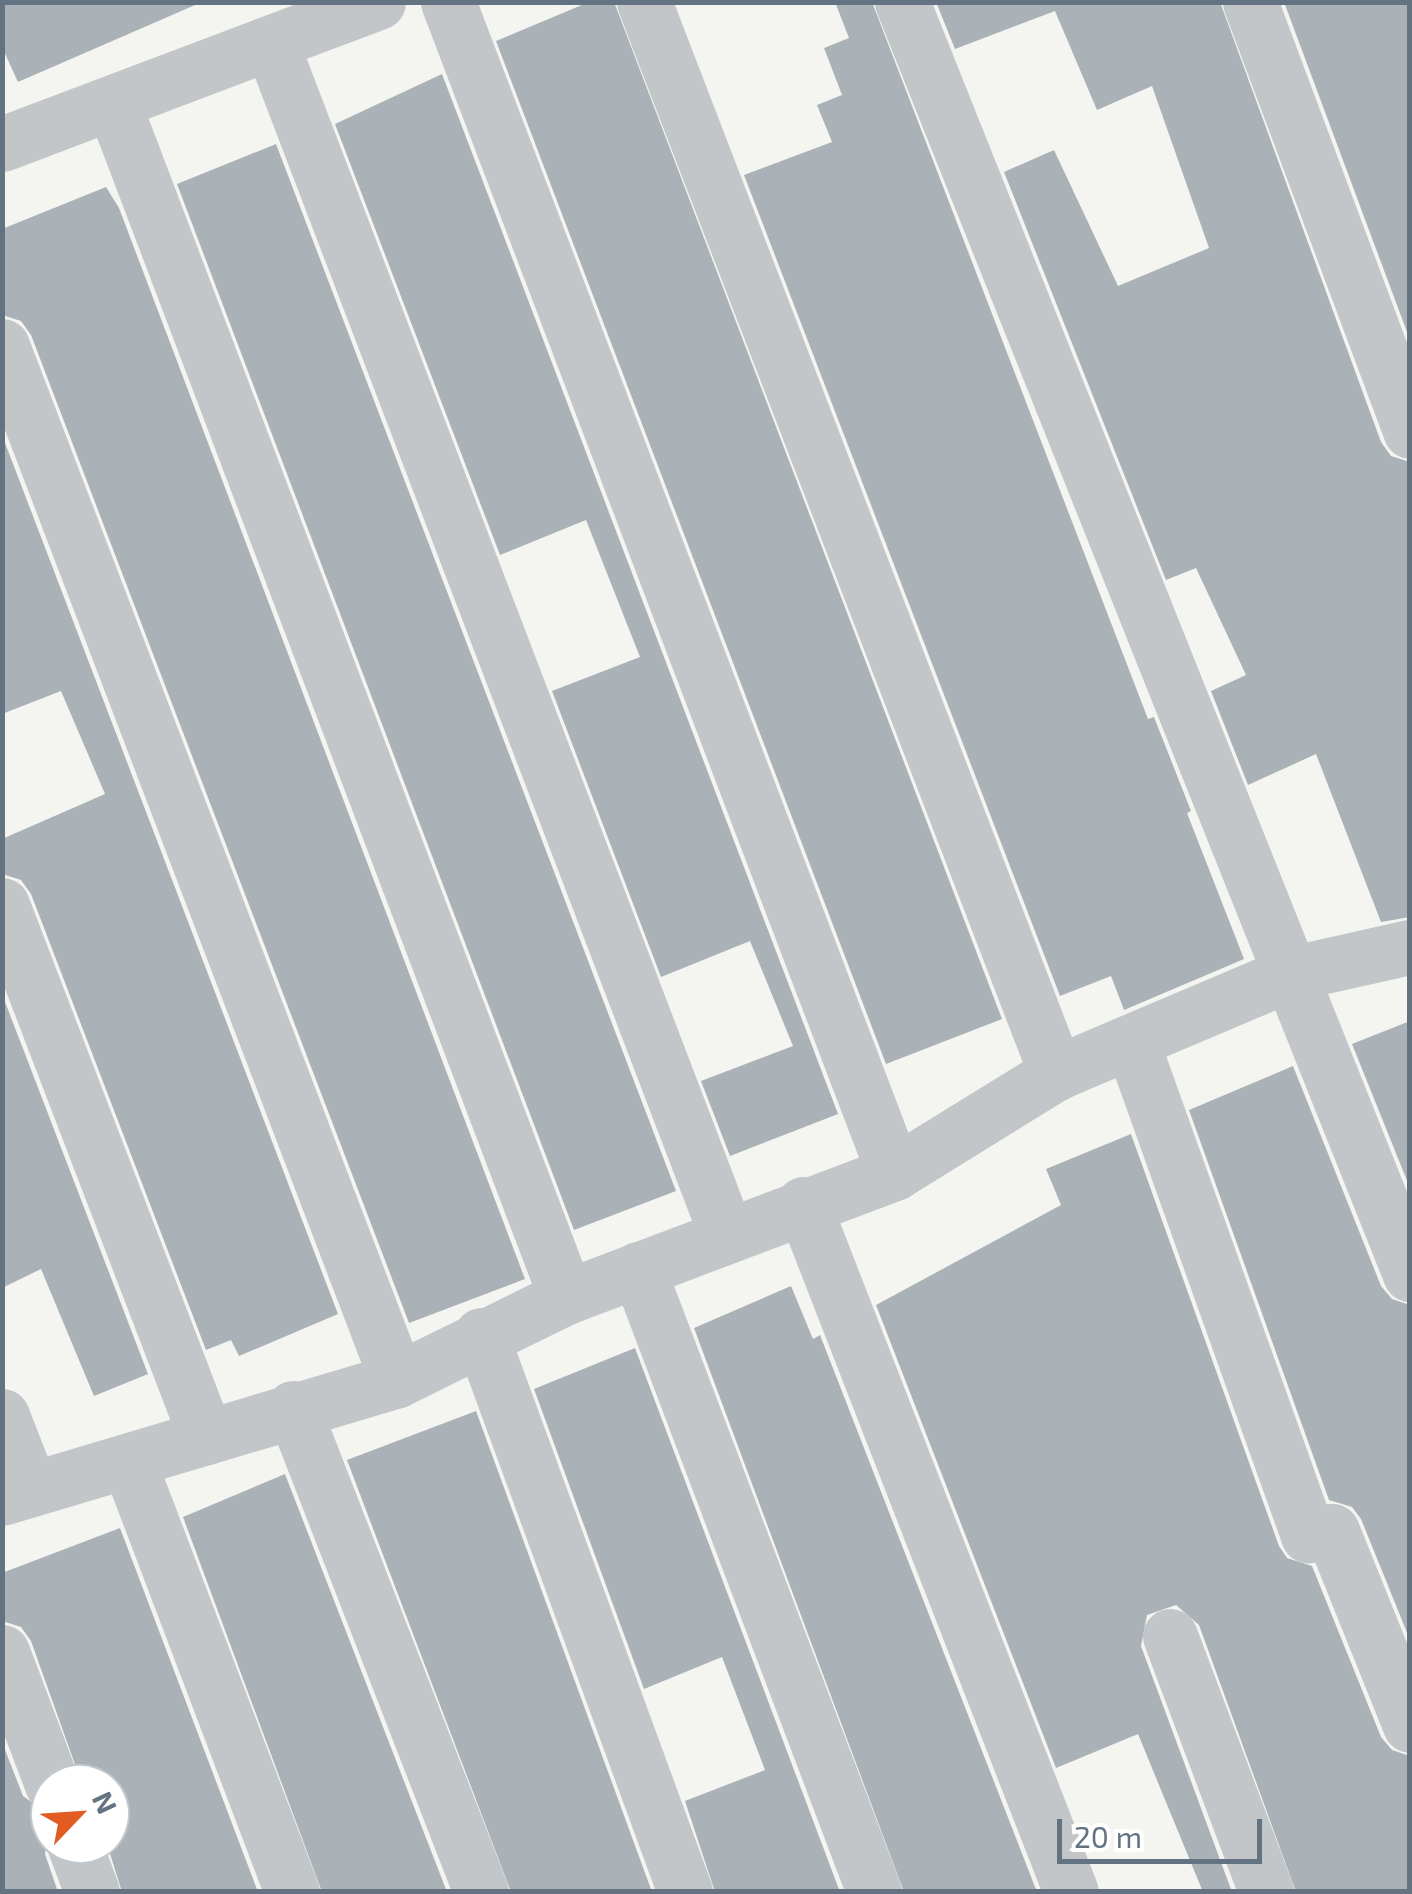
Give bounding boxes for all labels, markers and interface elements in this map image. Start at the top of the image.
north arrow [30,1764,130,1864]
text: N [86,1786,125,1819]
scale bar [1062,1799,1267,1861]
text: 20 m [1074,1818,1142,1854]

